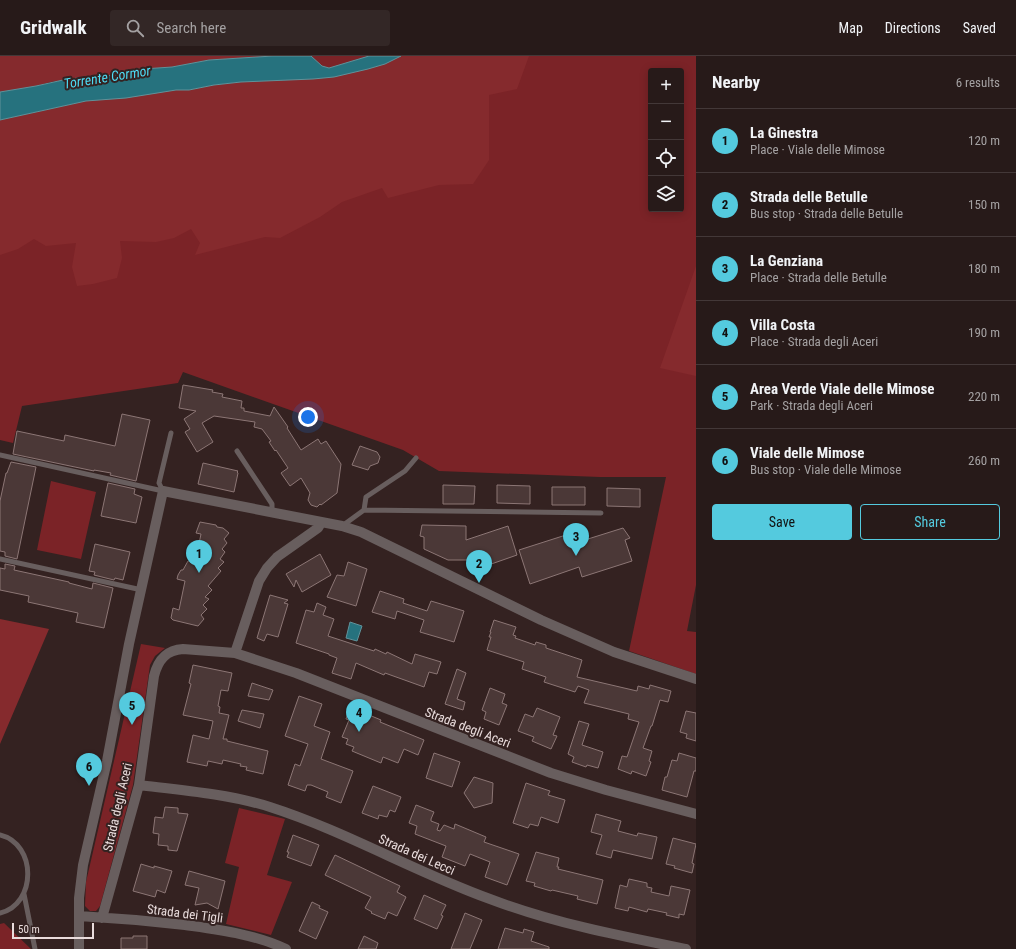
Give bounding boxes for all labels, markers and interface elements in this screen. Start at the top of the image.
search box [110,10,390,46]
text: Gridwalk [20,16,86,39]
icon: search [124,17,146,39]
text: Search here [156,19,226,37]
text: Map [839,20,863,36]
text: Directions [885,20,941,36]
text: Saved [963,20,996,36]
water label: Torrente Cormor [62,62,152,92]
map controls [648,68,684,212]
button: + [648,68,684,104]
text: Nearby [712,72,760,92]
text: 6 results [956,75,1000,90]
button: − [648,104,684,140]
text: La Ginestra [750,124,818,142]
text: 1 [722,133,728,148]
text: 120 m [968,133,1000,148]
button: locate [648,140,684,176]
text: Place · Viale delle Mimose [750,142,885,157]
button: layers [648,176,684,212]
text: Strada delle Betulle [750,188,868,206]
text: 2 [722,197,728,212]
text: 150 m [968,197,1000,212]
text: Bus stop · Strada delle Betulle [750,206,903,221]
text: La Genziana [750,252,823,270]
text: 3 [722,261,728,276]
text: 180 m [968,261,1000,276]
text: Place · Strada delle Betulle [750,270,887,285]
text: Villa Costa [750,316,815,334]
text: 4 [722,325,728,340]
text: 190 m [968,325,1000,340]
text: Place · Strada degli Aceri [750,334,878,349]
text: Area Verde Viale delle Mimose [750,380,934,398]
text: 5 [722,389,728,404]
text: 220 m [968,389,1000,404]
text: Park · Strada degli Aceri [750,398,873,413]
your location [298,407,318,427]
text: Viale delle Mimose [750,444,864,462]
text: 6 [722,453,728,468]
text: 260 m [968,453,1000,468]
text: Bus stop · Viale delle Mimose [750,462,901,477]
button: Save [712,504,852,540]
button: Share [860,504,1000,540]
pin: 3 [563,523,589,556]
pin: 1 [186,540,212,573]
pin: 2 [466,550,492,583]
pin: 5 [119,692,145,725]
pin: 4 [346,699,372,732]
street label: Strada degli Aceri [423,704,513,751]
pin: 6 [76,753,102,786]
street label: Strada degli Aceri [100,761,135,853]
street label: Strada dei Lecci [376,831,457,878]
street label: Strada dei Tigli [146,901,224,926]
scale bar [12,921,94,940]
text: 50 m [18,923,40,936]

